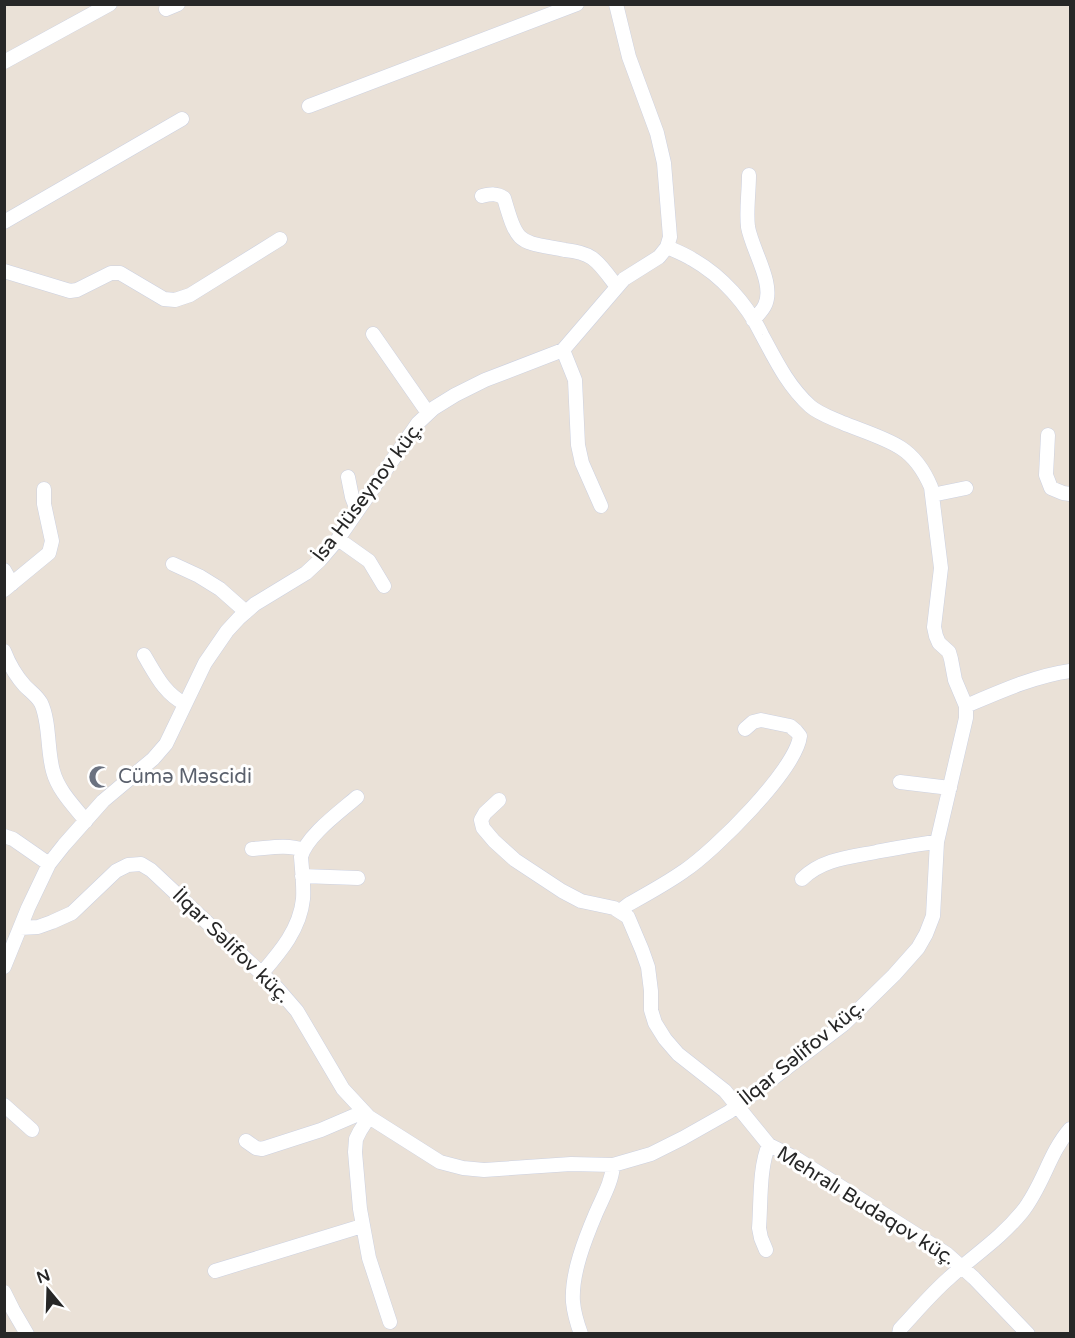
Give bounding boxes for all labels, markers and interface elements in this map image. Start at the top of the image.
street label: İsa Hüseynov küç. [308,417,428,567]
mosque icon: Cümə Məscidi [87,764,113,790]
place label: Cümə Məscidi [118,765,252,789]
street label: İlqar Səlifov küç. [167,884,295,1008]
street label: İlqar Səlifov küç. [734,995,870,1111]
street label: Mehralı Budaqov küç. [772,1141,960,1271]
north arrow [18,1260,78,1320]
text: N [34,1265,53,1288]

